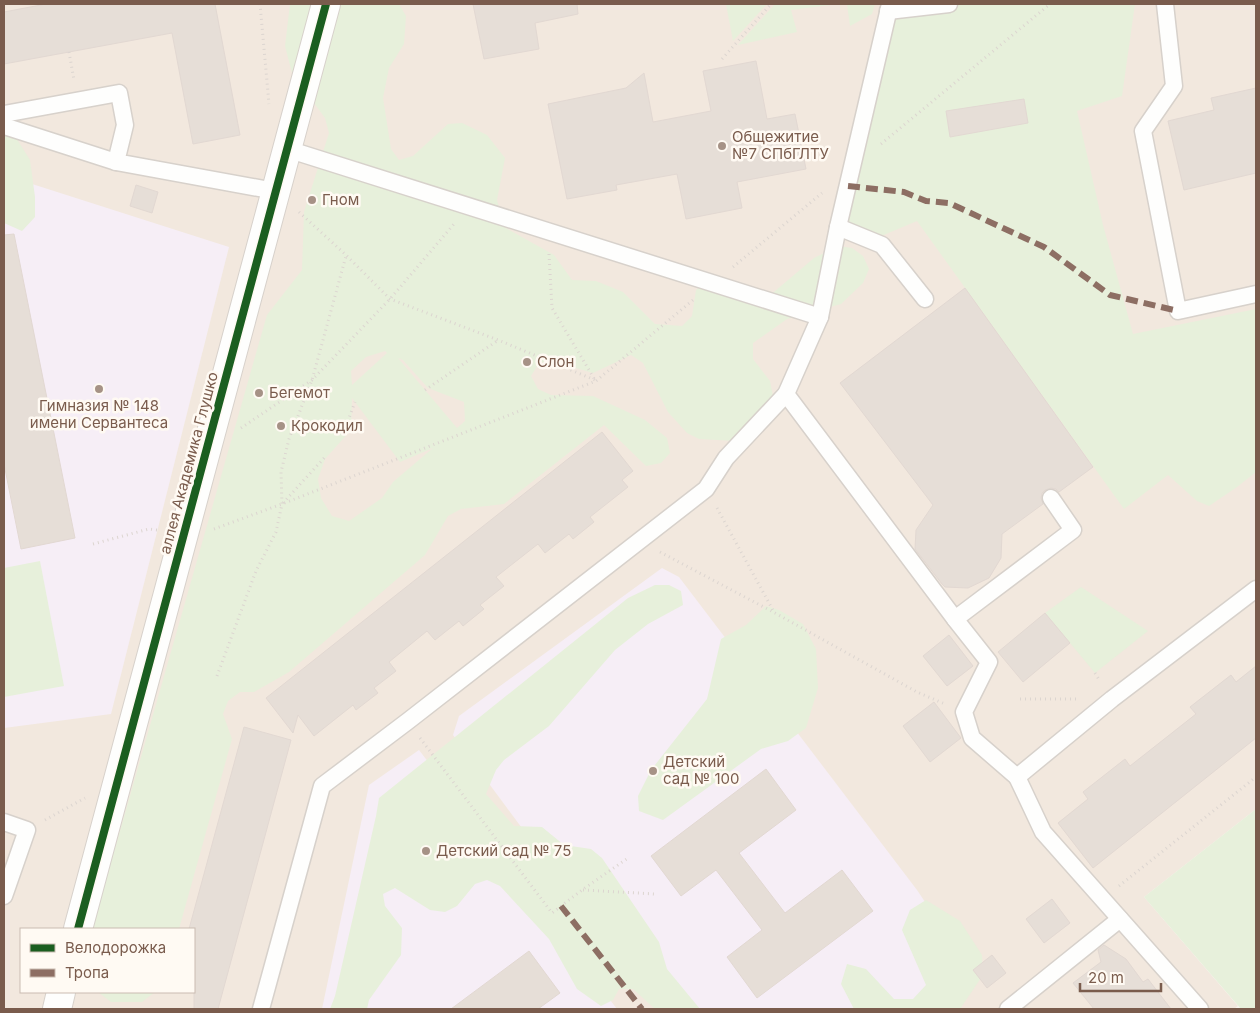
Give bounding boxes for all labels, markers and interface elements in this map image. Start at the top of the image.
place label: Общежитие №7 СПбГЛТУ [732,127,830,163]
marker: Общежитие №7 СПбГЛТУ [716,140,728,152]
place label: Гном [322,190,359,209]
marker: Гном [306,194,318,206]
place label: Слон [537,352,574,371]
marker: Слон [521,356,533,368]
street label: аллея Академика Глушко [155,370,222,556]
marker: Гимназия № 148 имени Сервантеса [93,383,105,395]
place label: Бегемот [269,383,330,402]
marker: Бегемот [253,387,265,399]
place label: Гимназия № 148 имени Сервантеса [30,396,168,432]
place label: Крокодил [291,416,363,435]
marker: Крокодил [275,420,287,432]
place label: Детский сад № 100 [663,752,739,788]
marker: Детский сад № 100 [647,765,659,777]
place label: Детский сад № 75 [436,841,571,860]
marker: Детский сад № 75 [420,845,432,857]
legend [20,928,195,993]
text: Велодорожка [65,938,166,957]
scale bar [1080,960,1161,992]
text: Тропа [65,963,109,982]
text: 20 m [1088,968,1124,987]

